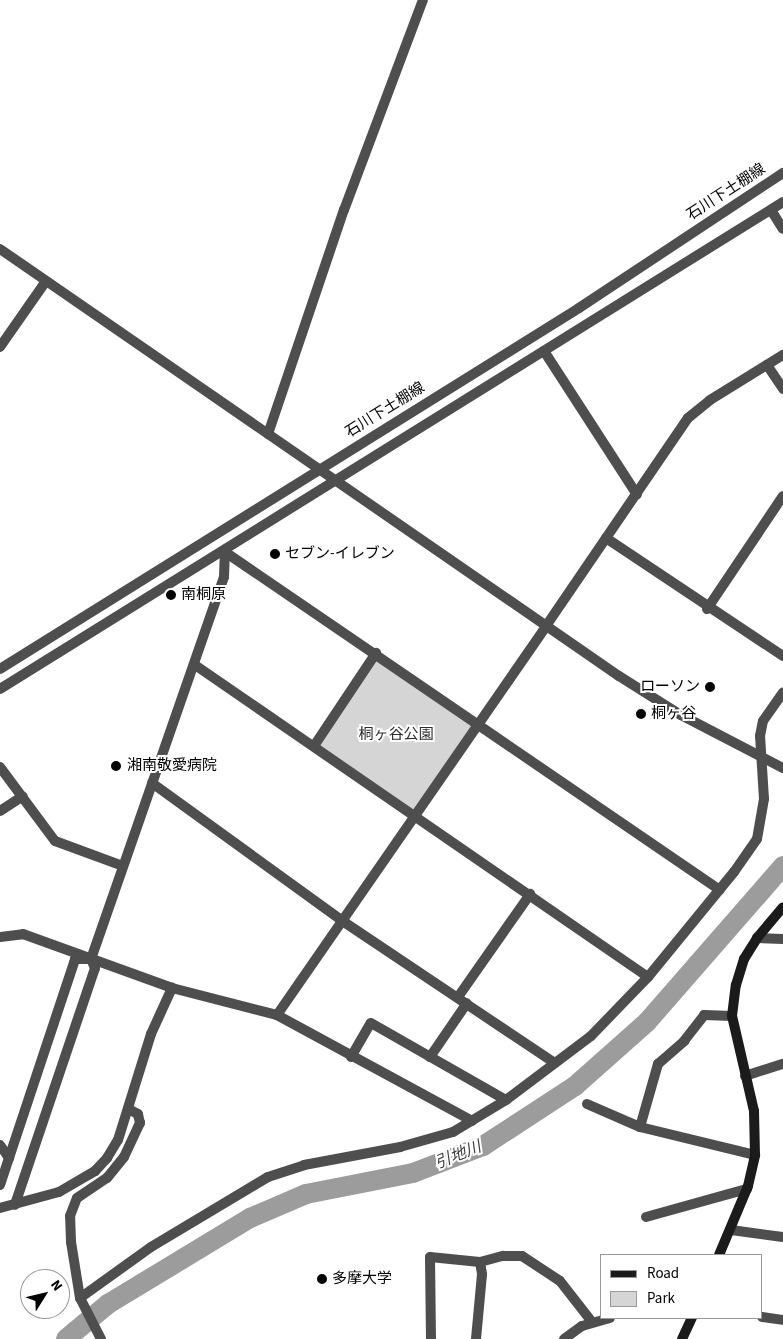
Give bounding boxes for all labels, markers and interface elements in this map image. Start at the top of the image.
street label: 石川下土棚線 [683,160,769,224]
street label: 石川下土棚線 [342,379,428,441]
place label: セブン-イレブン [285,545,395,563]
marker: セブン-イレブン [269,548,281,560]
place label: 南桐原 [181,586,226,604]
marker: 南桐原 [165,589,177,601]
place label: ローソン [640,678,700,696]
marker: ローソン [704,681,716,693]
place label: 桐ヶ谷 [651,705,696,723]
marker: 桐ヶ谷 [635,708,647,720]
park label: 桐ヶ谷公園 [359,726,433,744]
place label: 湘南敬愛病院 [127,757,217,775]
marker: 湘南敬愛病院 [109,759,123,773]
water label: 引地川 [432,1137,484,1173]
legend [600,1254,763,1319]
text: Road [647,1263,679,1284]
north arrow [20,1269,70,1319]
place label: 多摩大学 [332,1270,392,1288]
marker: 多摩大学 [316,1273,328,1285]
text: N [45,1276,67,1295]
text: Park [647,1288,675,1309]

